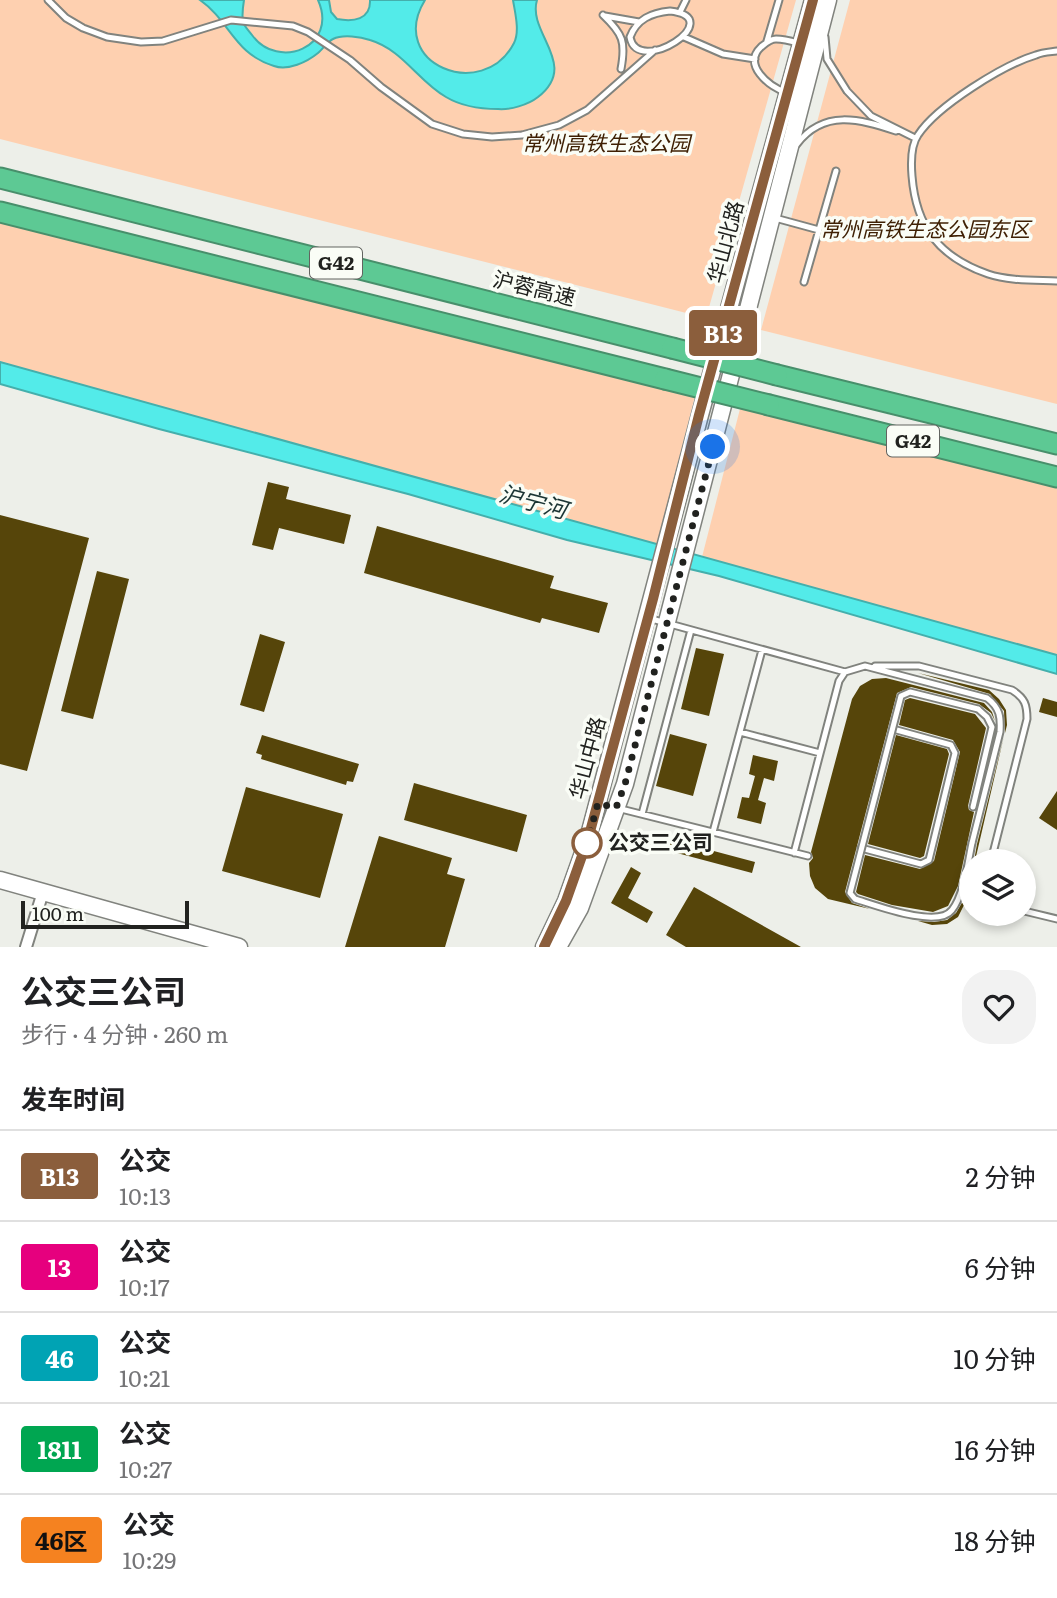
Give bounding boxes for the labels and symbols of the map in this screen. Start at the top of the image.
park label: 常州高铁生态公园 [522,126,693,157]
street label: 华山北路 [698,197,749,286]
park label: 常州高铁生态公园东区 [820,212,1033,243]
road number: G42 [310,247,362,278]
street label: 沪蓉高速 [490,261,579,312]
line badge: B13 [683,310,763,356]
road number: G42 [887,426,939,456]
your location [695,429,730,464]
water label: 沪宁河 [496,475,575,526]
street label: 华山中路 [560,713,611,802]
place label: 公交三公司 [608,825,713,856]
marker: 公交三公司 [572,828,602,858]
scale bar [21,898,189,930]

